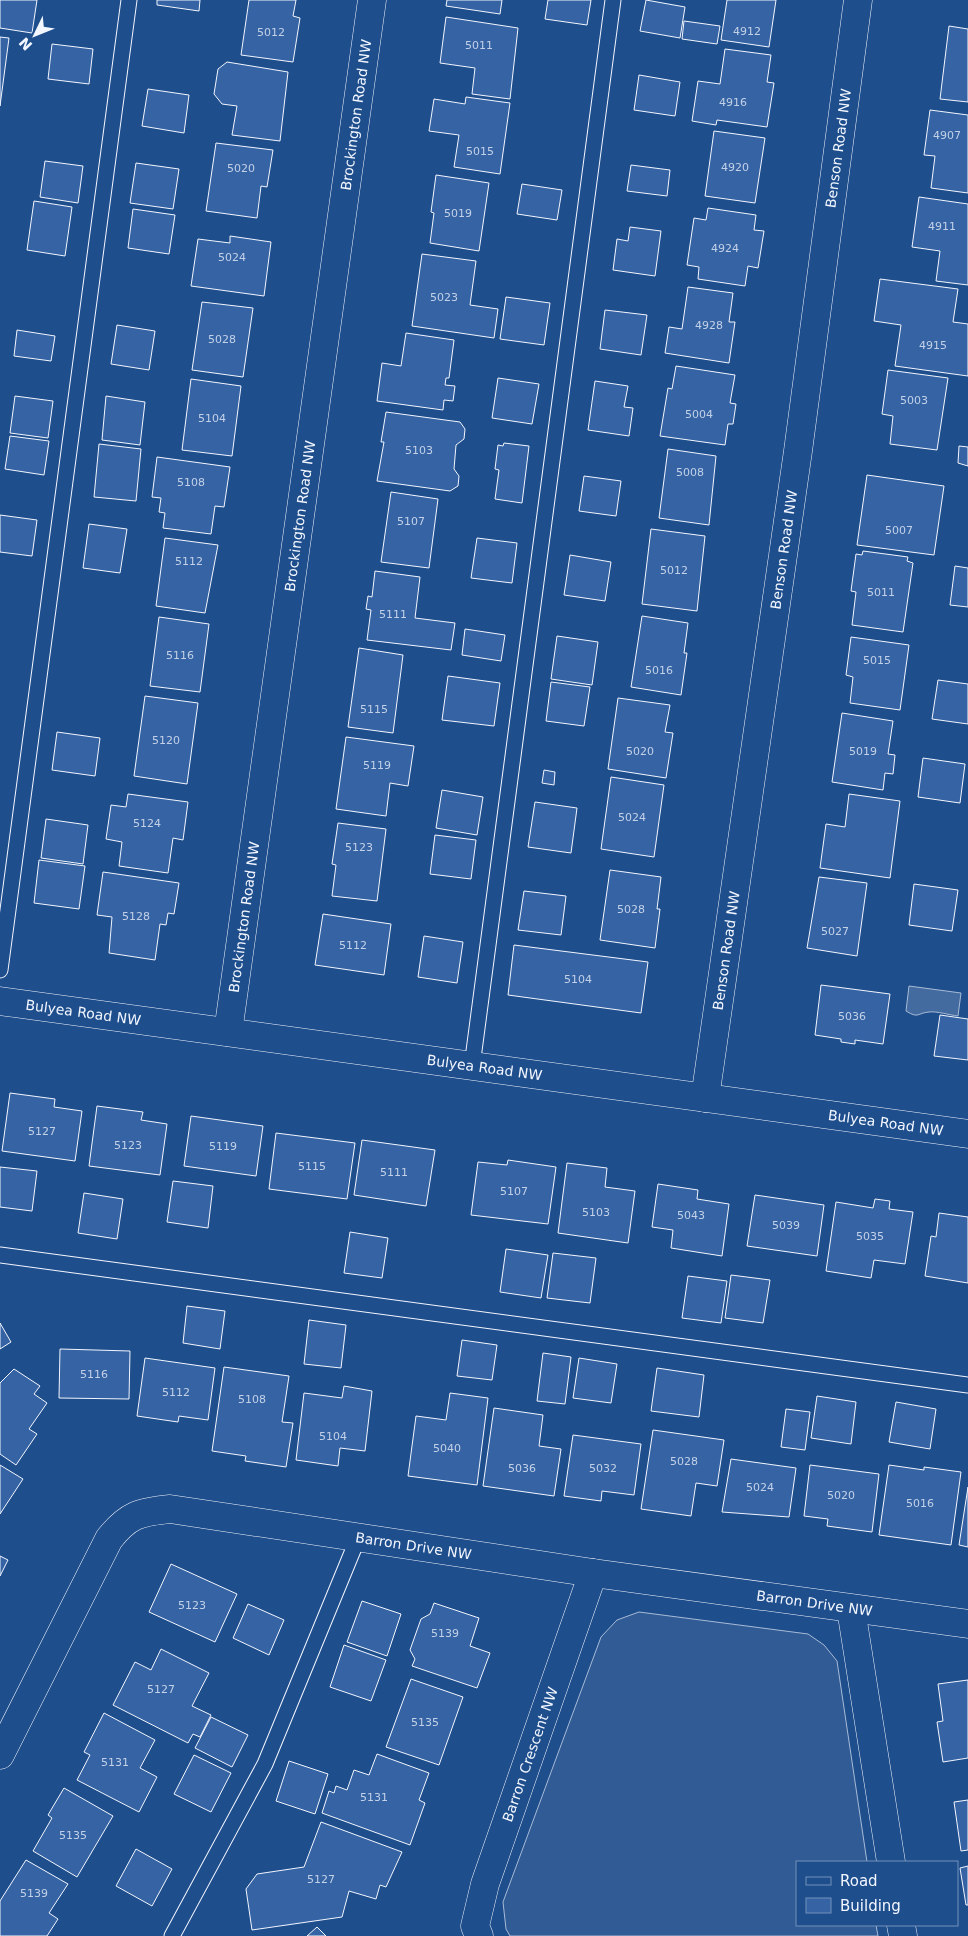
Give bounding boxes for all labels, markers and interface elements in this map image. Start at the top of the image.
north arrow [10,10,60,60]
house number: 4912 [733,25,761,38]
house number: 5012 [257,26,285,39]
text: N [16,34,35,54]
street label: Brockington Road NW [338,38,374,191]
house number: 5011 [465,39,493,52]
street label: Benson Road NW [822,87,854,209]
house number: 4916 [719,96,747,109]
house number: 4907 [933,129,961,142]
house number: 5015 [466,145,494,158]
house number: 4920 [721,161,749,174]
house number: 5020 [227,162,255,175]
house number: 5019 [444,207,472,220]
house number: 4911 [928,220,956,233]
house number: 4924 [711,242,739,255]
house number: 5024 [218,251,246,264]
house number: 5023 [430,291,458,304]
house number: 4928 [695,319,723,332]
house number: 5028 [208,333,236,346]
house number: 4915 [919,339,947,352]
house number: 5003 [900,394,928,407]
house number: 5004 [685,408,713,421]
house number: 5104 [198,412,226,425]
street label: Brockington Road NW [282,439,318,593]
house number: 5103 [405,444,433,457]
house number: 5008 [676,466,704,479]
house number: 5108 [177,476,205,489]
street label: Benson Road NW [767,489,800,610]
house number: 5107 [397,515,425,528]
house number: 5007 [885,524,913,537]
house number: 5112 [175,555,203,568]
house number: 5012 [660,564,688,577]
house number: 5011 [867,586,895,599]
house number: 5111 [379,608,407,621]
house number: 5116 [166,649,194,662]
house number: 5015 [863,654,891,667]
house number: 5016 [645,664,673,677]
house number: 5115 [360,703,388,716]
house number: 5120 [152,734,180,747]
house number: 5020 [626,745,654,758]
house number: 5019 [849,745,877,758]
house number: 5119 [363,759,391,772]
house number: 5024 [618,811,646,824]
house number: 5124 [133,817,161,830]
street label: Brockington Road NW [226,840,263,994]
house number: 5123 [345,841,373,854]
street label: Benson Road NW [710,890,743,1011]
house number: 5028 [617,903,645,916]
house number: 5128 [122,910,150,923]
house number: 5027 [821,925,849,938]
house number: 5112 [339,939,367,952]
house number: 5104 [564,973,592,986]
street label: Bulyea Road NW [25,997,142,1028]
house number: 5036 [838,1010,866,1023]
street label: Bulyea Road NW [426,1052,543,1083]
street label: Bulyea Road NW [827,1107,945,1139]
house number: 5127 [28,1125,56,1138]
house number: 5123 [114,1139,142,1152]
house number: 5119 [209,1140,237,1153]
house number: 5115 [298,1160,326,1173]
house number: 5111 [380,1166,408,1179]
house number: 5107 [500,1185,528,1198]
house number: 5103 [582,1206,610,1219]
house number: 5043 [677,1209,705,1222]
house number: 5039 [772,1219,800,1232]
house number: 5035 [856,1230,884,1243]
house number: 5116 [80,1368,108,1381]
house number: 5112 [162,1386,190,1399]
house number: 5108 [238,1393,266,1406]
house number: 5104 [319,1430,347,1443]
house number: 5040 [433,1442,461,1455]
house number: 5028 [670,1455,698,1468]
house number: 5036 [508,1462,536,1475]
house number: 5032 [589,1462,617,1475]
house number: 5024 [746,1481,774,1494]
house number: 5020 [827,1489,855,1502]
house number: 5016 [906,1497,934,1510]
street label: Barron Drive NW [354,1529,473,1563]
street label: Barron Drive NW [755,1587,874,1619]
house number: 5123 [178,1599,206,1612]
house number: 5139 [431,1627,459,1640]
house number: 5127 [147,1683,175,1696]
street label: Barron Crescent NW [499,1685,561,1824]
house number: 5135 [411,1716,439,1729]
house number: 5131 [101,1756,129,1769]
house number: 5131 [360,1791,388,1804]
house number: 5135 [59,1829,87,1842]
legend [796,1861,958,1926]
text: Road [840,1872,878,1890]
house number: 5127 [307,1873,335,1886]
house number: 5139 [20,1887,48,1900]
text: Building [840,1897,901,1915]

